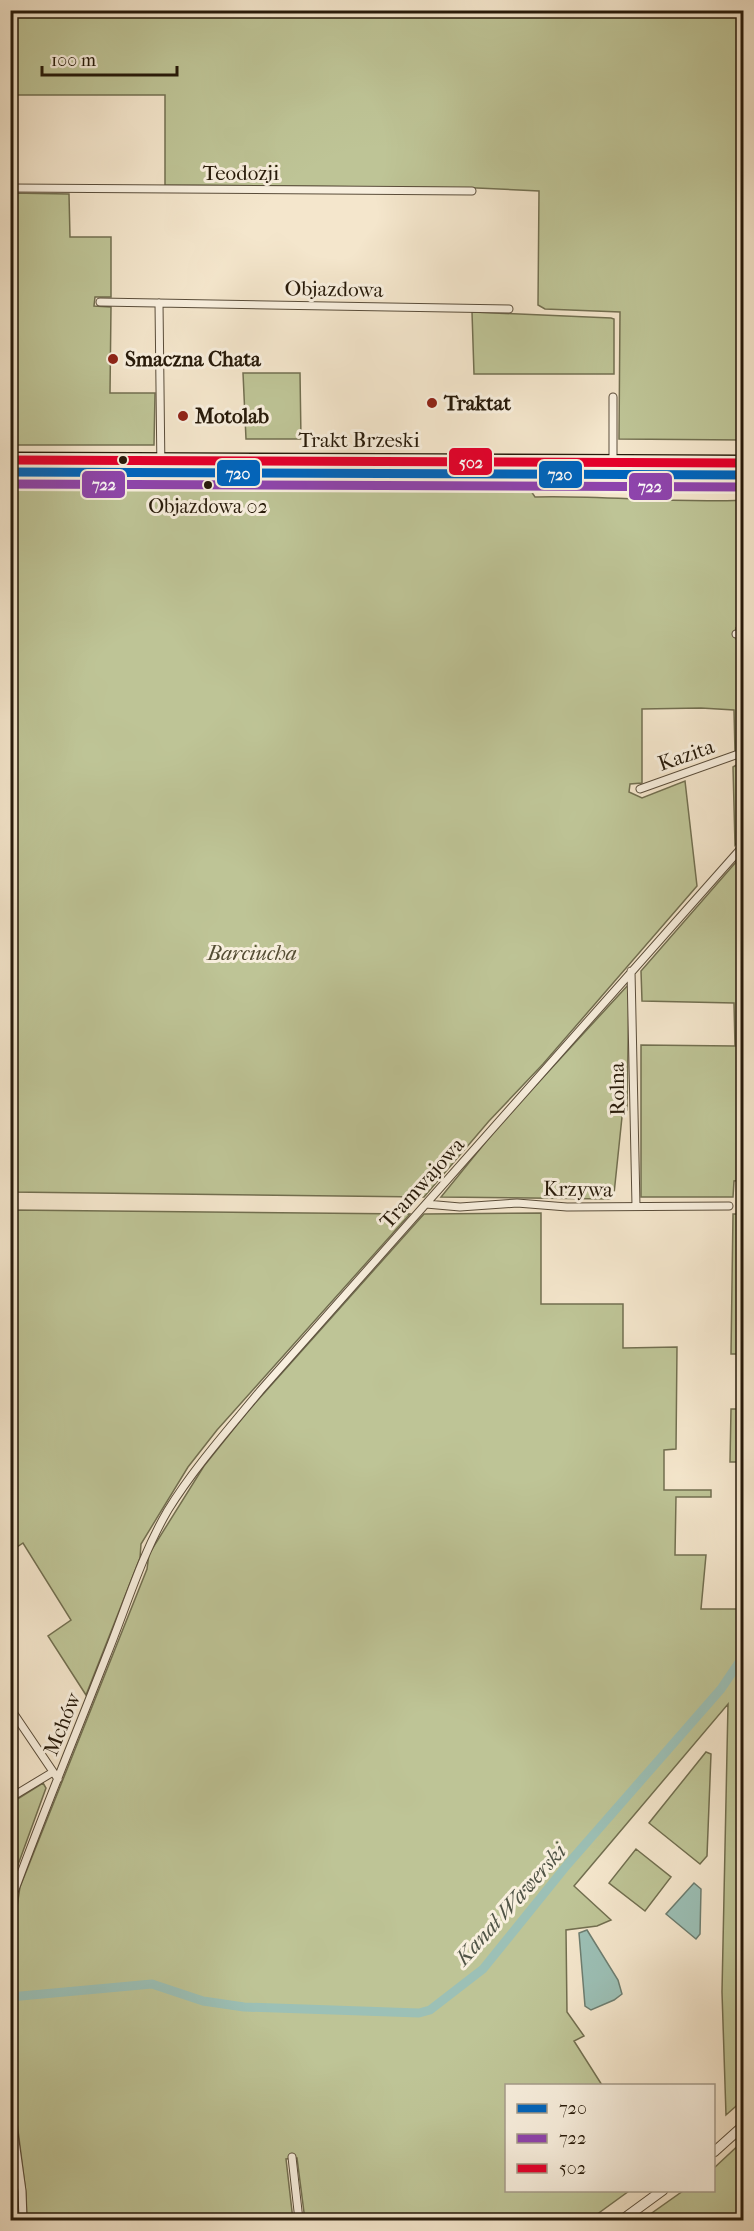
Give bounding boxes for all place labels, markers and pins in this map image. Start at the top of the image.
place label: Smaczna Chata [125,347,262,371]
marker: Smaczna Chata [106,352,120,366]
place label: Traktat [443,391,511,415]
marker: Traktat [425,396,439,410]
place label: Motolab [194,404,269,428]
marker: Motolab [176,409,190,423]
unlabelled marker [117,454,129,466]
marker: Objazdowa 02 [202,479,214,491]
place label: Objazdowa 02 [148,495,268,518]

